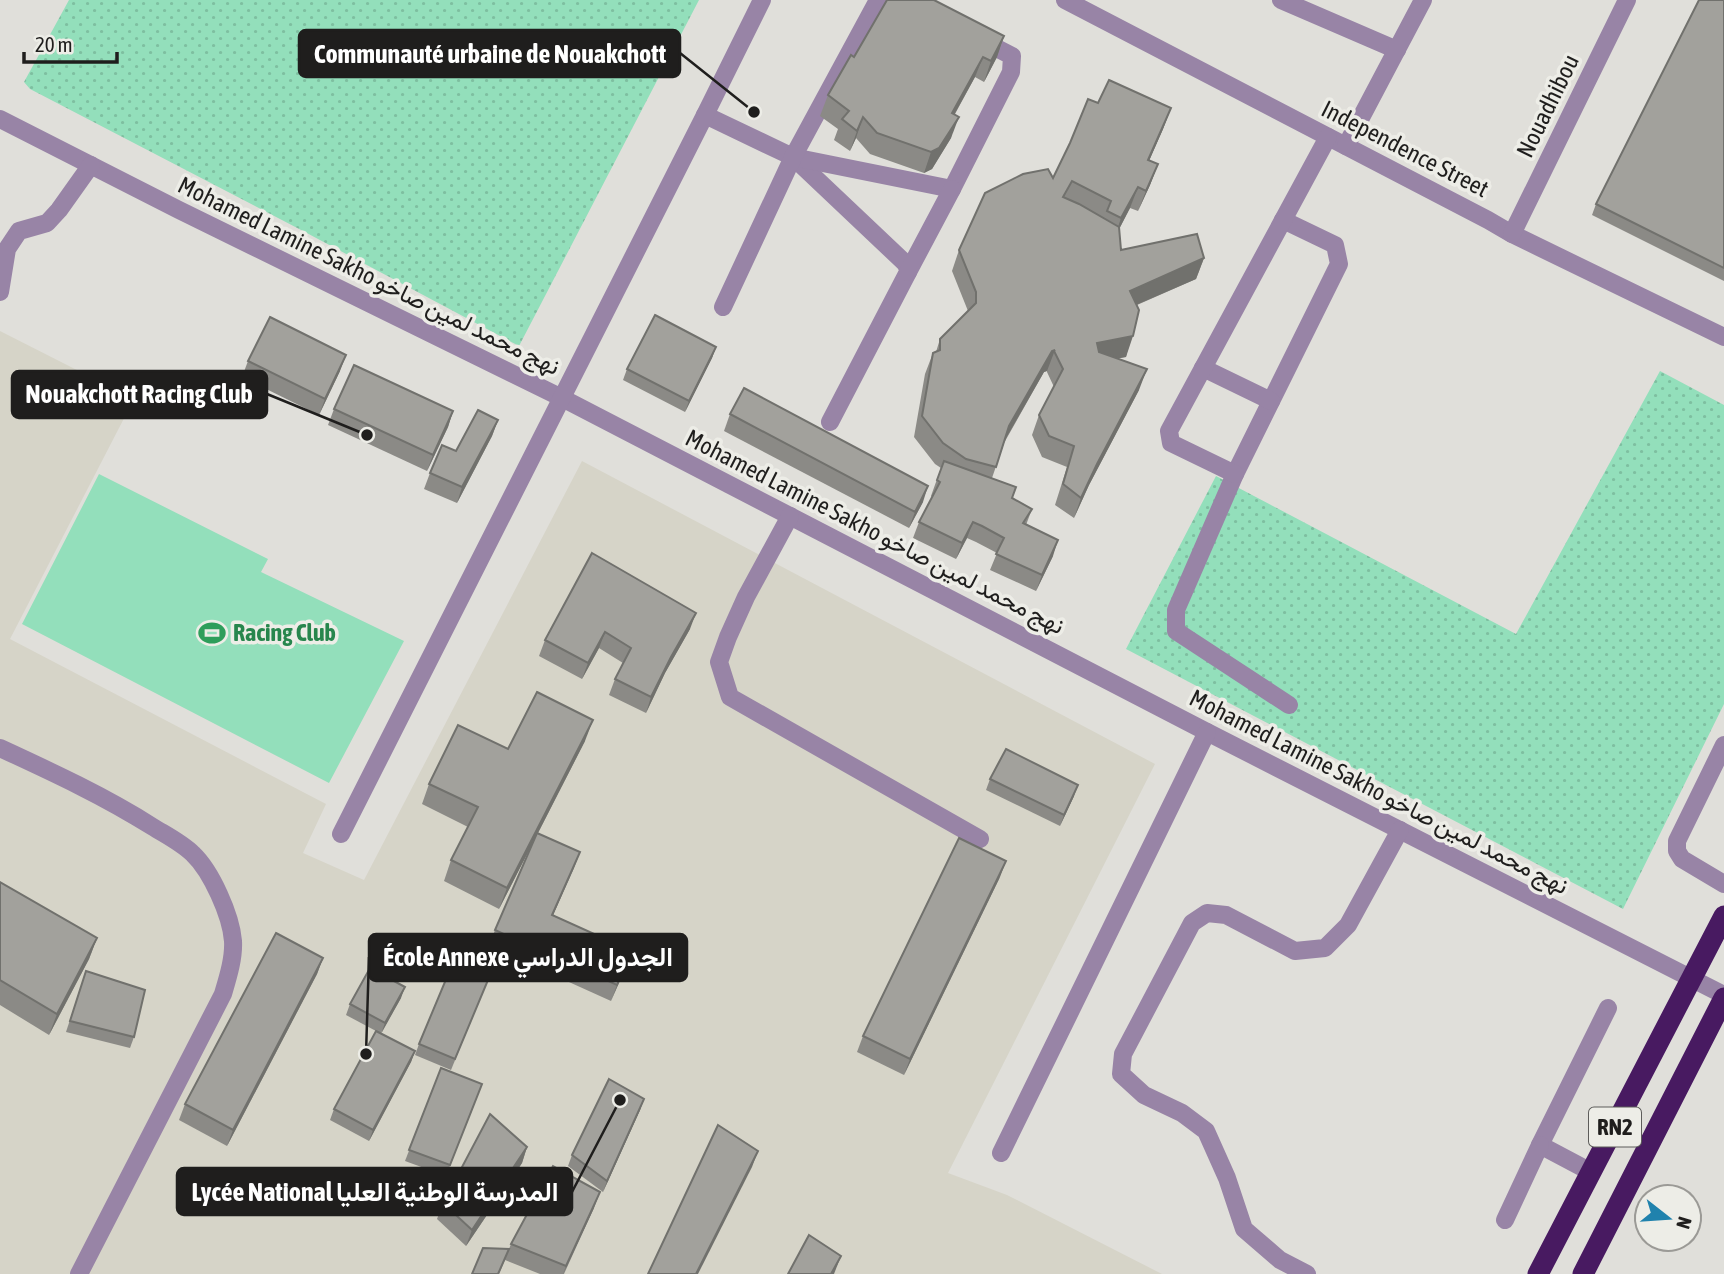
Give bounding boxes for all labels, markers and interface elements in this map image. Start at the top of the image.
scale bar [24,21,117,65]
callout: Communauté urbaine de Nouakchott [299,30,680,77]
text: 20 m [35,32,73,56]
text: Communauté urbaine de Nouakchott [314,39,667,69]
street label: Nouadhibou [1511,50,1584,162]
street label: Independence Street [1317,95,1493,202]
street label: Mohamed Lamine Sakho نهج محمد لمين صاخو [172,171,565,384]
callout: Nouakchott Racing Club [12,371,267,418]
text: Nouakchott Racing Club [25,379,253,409]
street label: Mohamed Lamine Sakho نهج محمد لمين صاخو [680,424,1069,643]
sports icon: Racing Club [197,618,227,648]
place label: Racing Club [233,619,336,646]
street label: Mohamed Lamine Sakho نهج محمد لمين صاخو [1184,684,1573,903]
callout: École Annexe الجدول الدراسي [369,934,687,981]
text: École Annexe الجدول الدراسي [383,942,673,979]
road number: RN2 [1589,1108,1641,1146]
callout: Lycée National المدرسة الوطنية العليا [177,1168,572,1215]
text: Lycée National المدرسة الوطنية العليا [191,1177,559,1208]
north arrow [1633,1183,1703,1253]
text: N [1672,1214,1696,1232]

